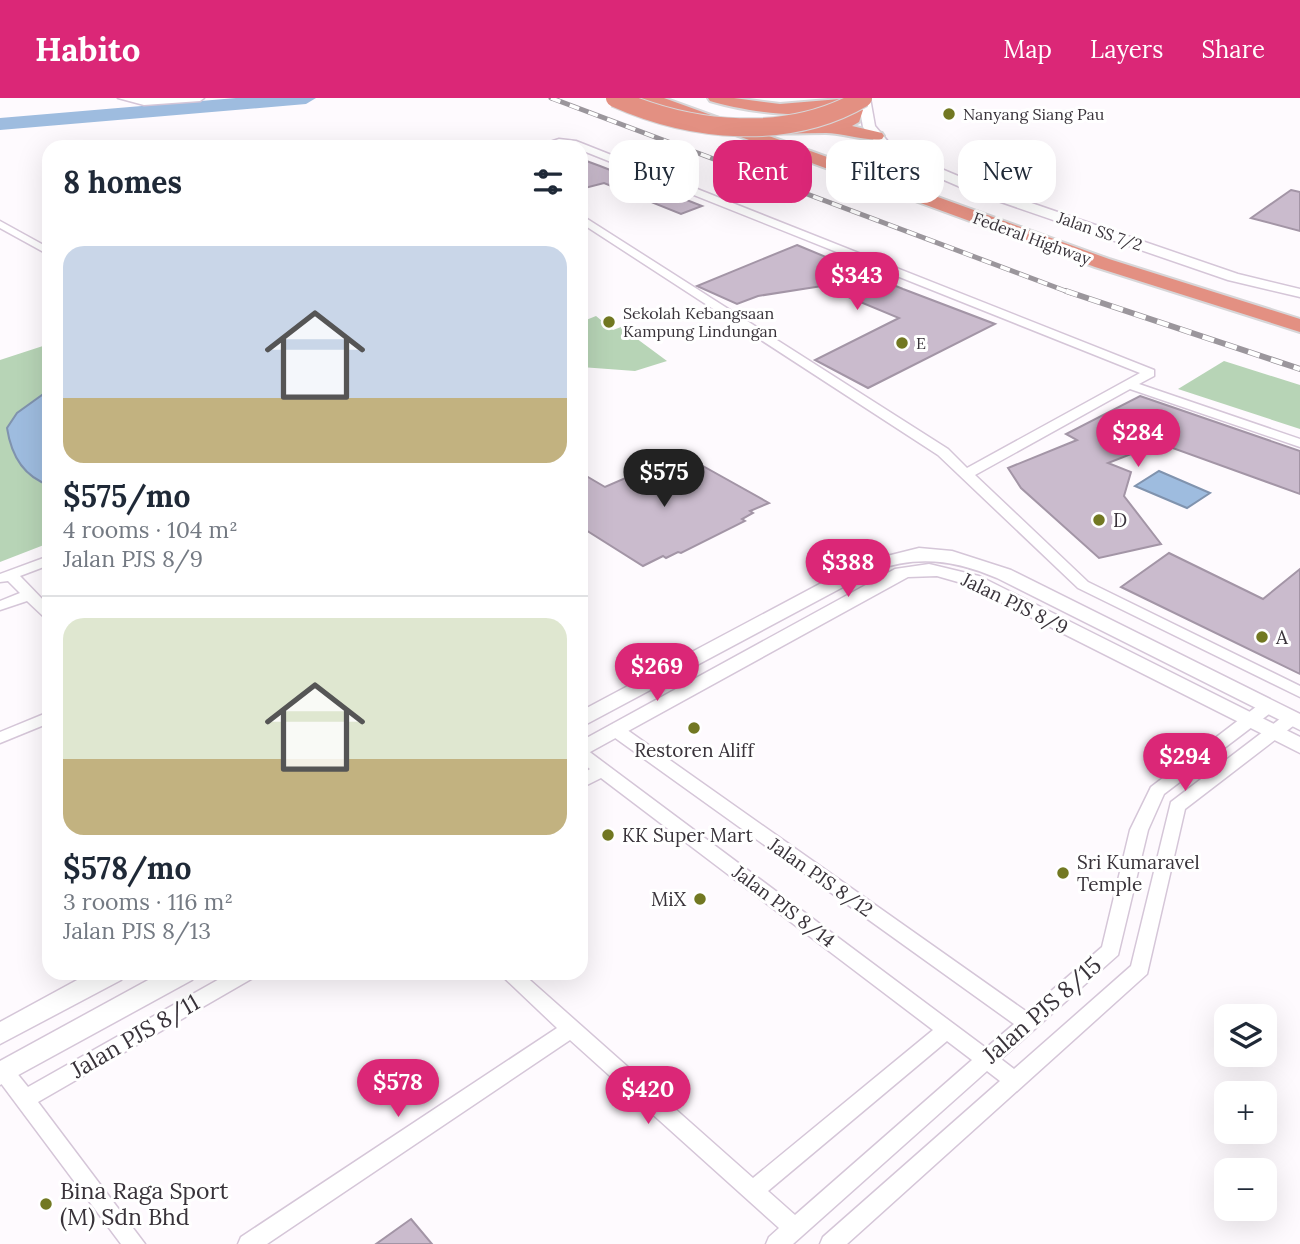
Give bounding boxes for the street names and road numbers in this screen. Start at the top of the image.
street label: Federal Highway [970,207,1094,269]
street label: Jalan SS 7/2 [1054,207,1145,256]
street label: Jalan PJS 8/9 [956,566,1072,640]
street label: Jalan PJS 8/12 [763,832,878,923]
street label: Jalan PJS 8/14 [727,859,840,953]
street label: Jalan PJS 8/15 [976,950,1108,1070]
street label: Jalan PJS 8/11 [64,987,205,1085]

